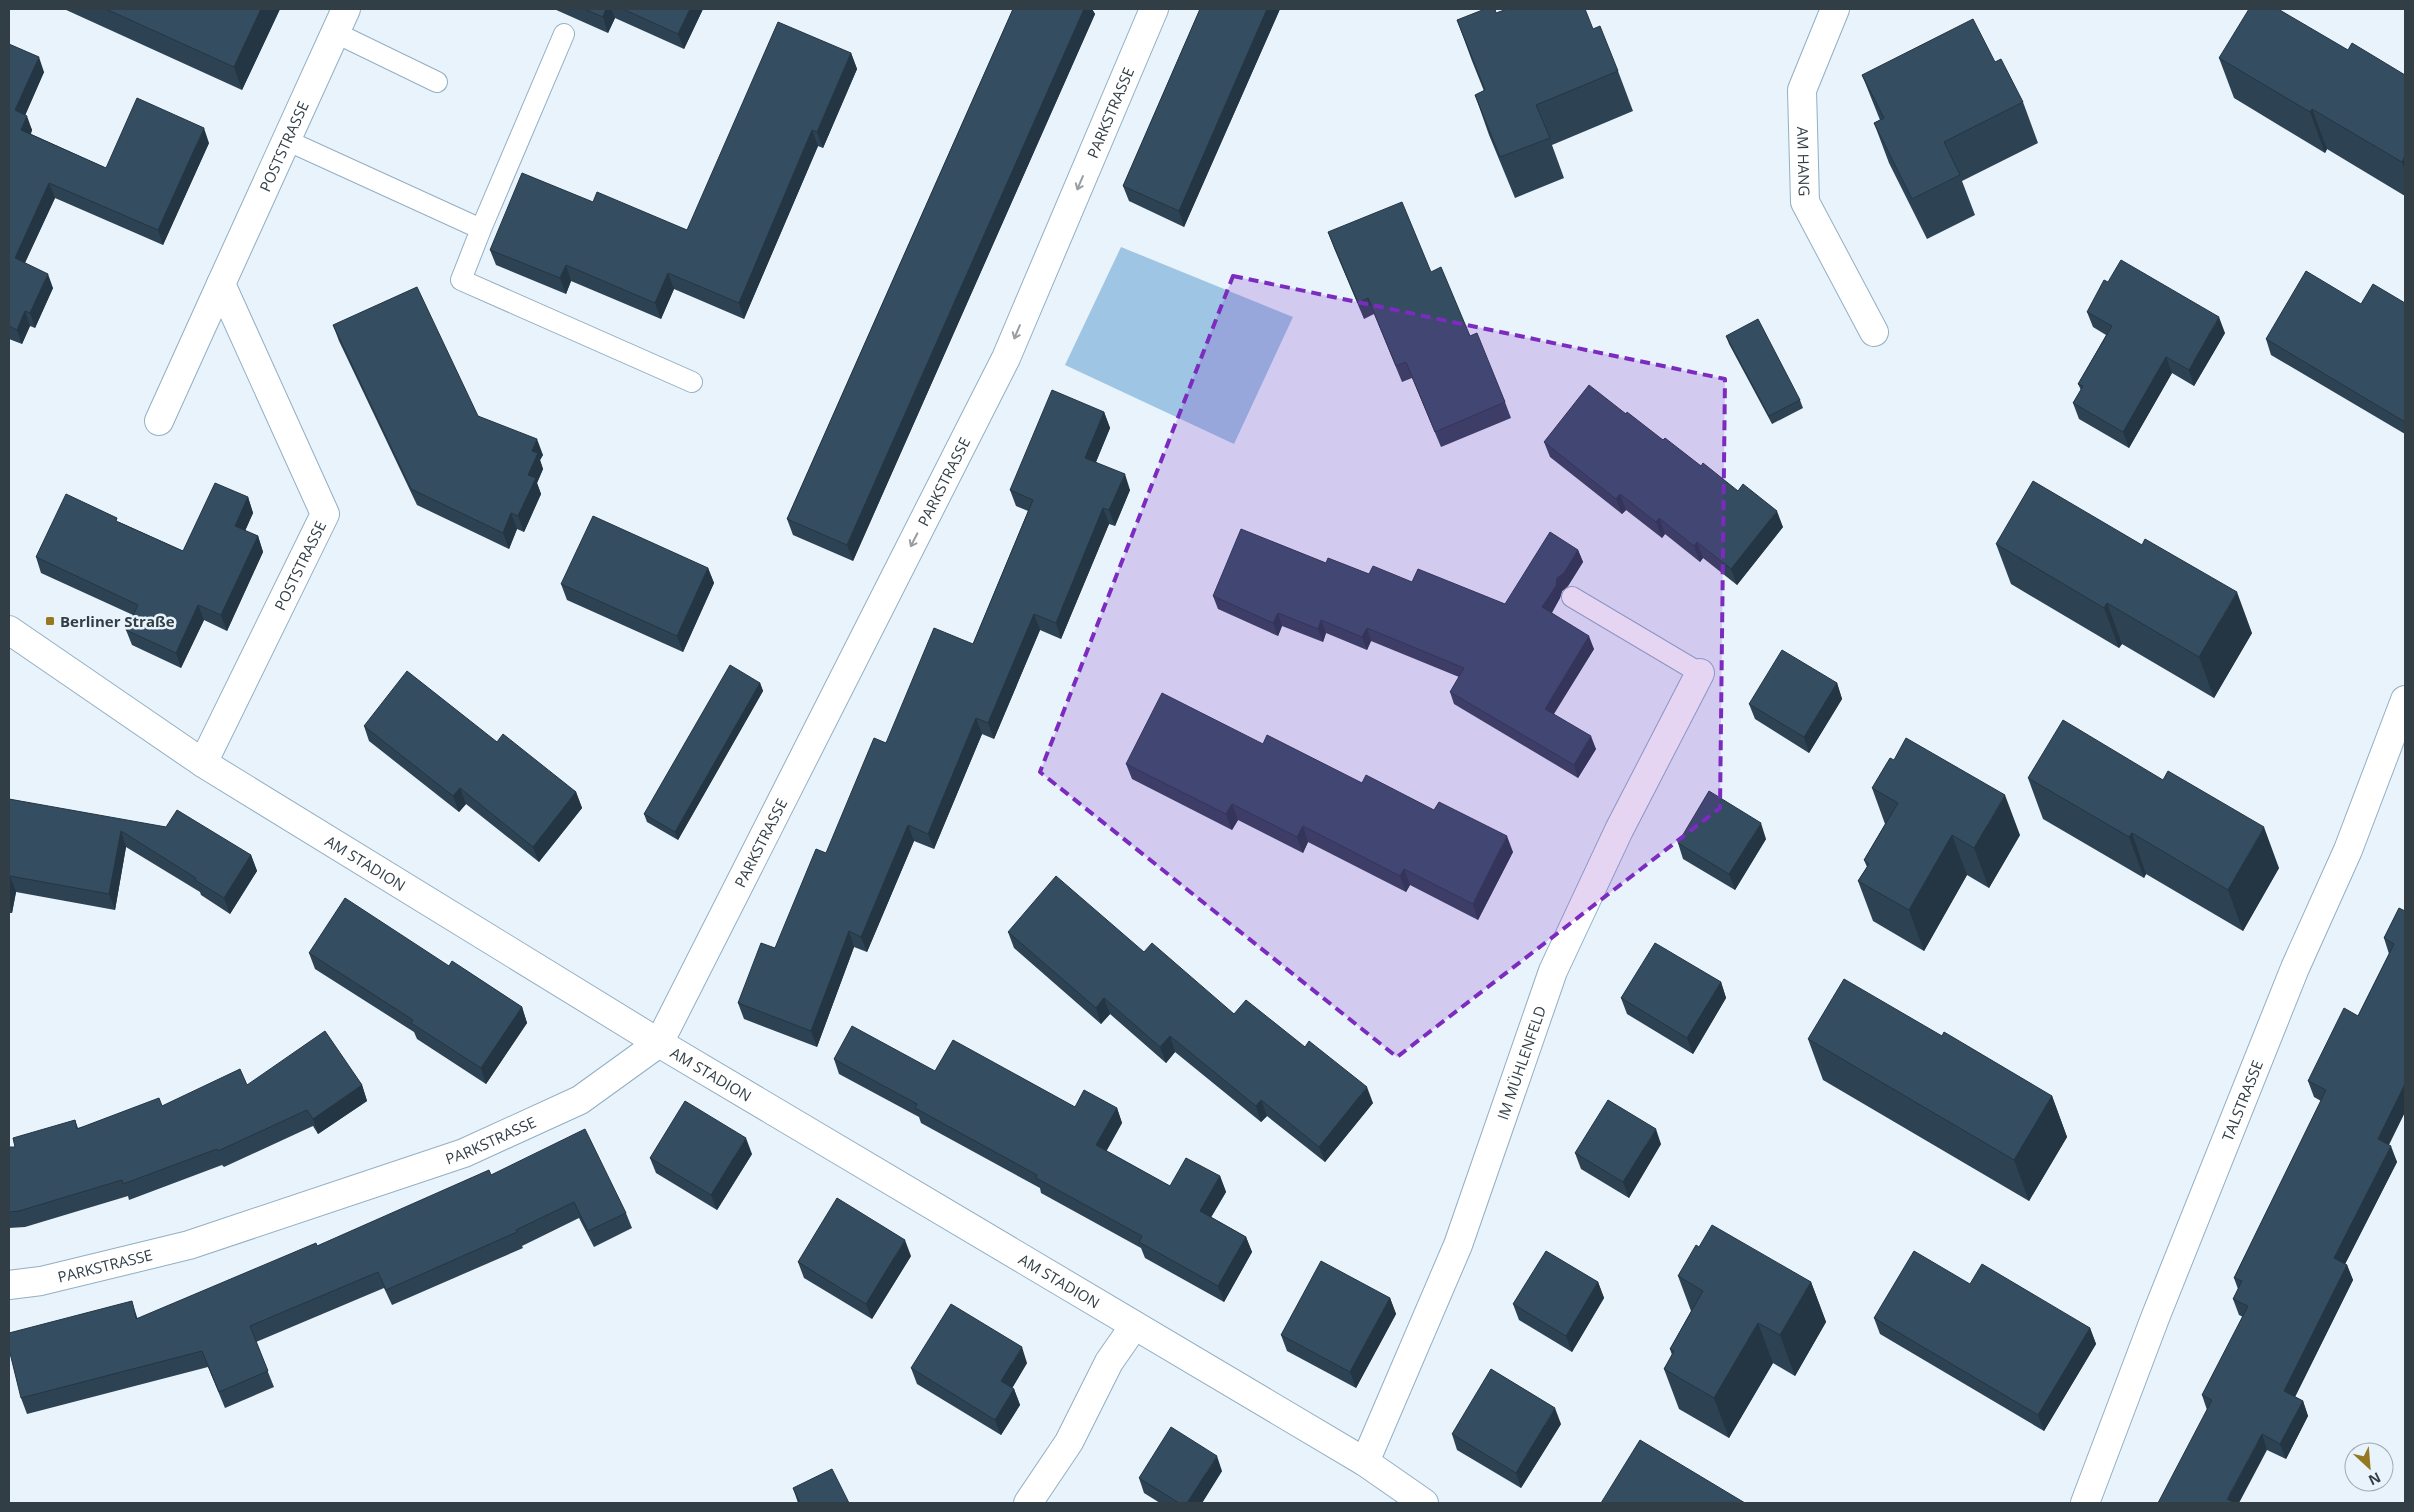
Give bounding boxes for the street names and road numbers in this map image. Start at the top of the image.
street label: PARKSTRASSE [1082,64,1138,161]
street label: POSTSTRASSE [254,98,313,195]
street label: AM HANG [1793,126,1815,197]
street label: PARKSTRASSE [913,434,974,529]
street label: POSTSTRASSE [269,517,330,614]
street label: PARKSTRASSE [730,795,791,891]
street label: AM STADION [322,831,410,895]
street label: IM MÜHLENFELD [1492,1003,1550,1122]
street label: AM STADION [667,1042,755,1106]
street label: TALSTRASSE [2217,1057,2267,1144]
street label: PARKSTRASSE [443,1111,539,1169]
street label: PARKSTRASSE [55,1244,154,1287]
street label: AM STADION [1015,1249,1104,1312]

